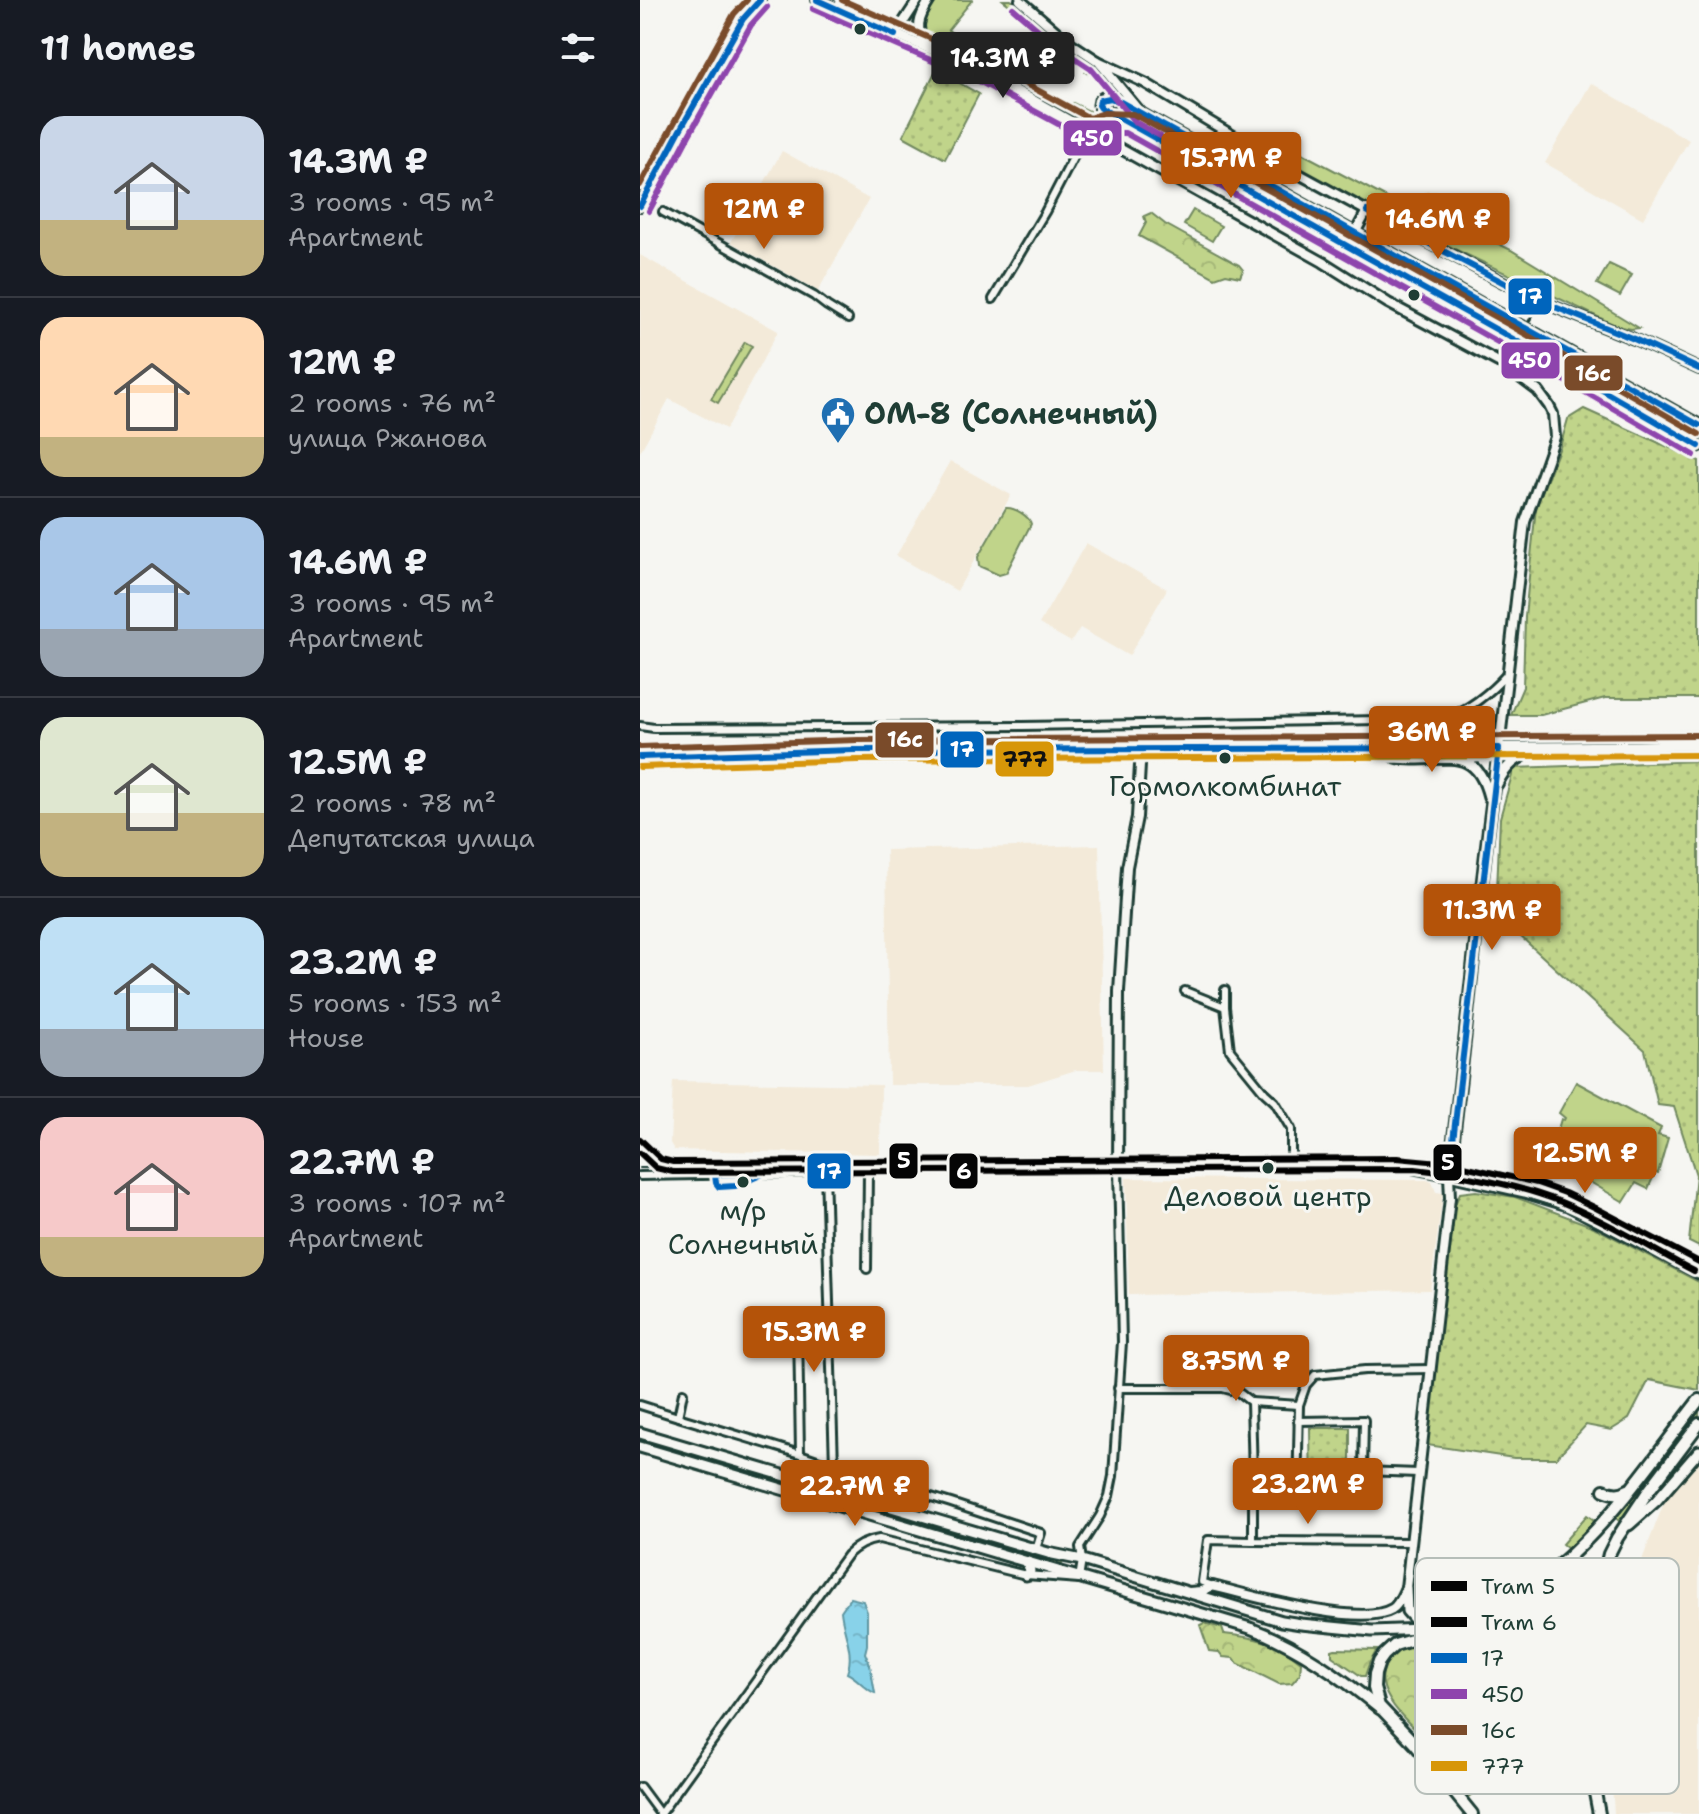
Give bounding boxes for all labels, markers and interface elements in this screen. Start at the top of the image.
unlabelled marker [852,21,868,37]
text: 11 homes [40,25,196,71]
icon: filters [556,26,600,70]
pin: 14.3M ₽ [929,32,1077,100]
text: 14.3M ₽ [949,40,1057,75]
line badge: 450 [1062,119,1123,157]
text: 450 [1070,124,1114,153]
pin: 15.7M ₽ [1157,132,1305,200]
text: 14.3M ₽ [288,138,428,184]
text: 15.7M ₽ [1179,140,1283,175]
icon: home [104,148,200,244]
pin: 12M ₽ [708,183,820,251]
text: 3 rooms · 95 m² [288,184,495,219]
text: 12M ₽ [723,191,805,226]
pin: 14.6M ₽ [1364,193,1512,261]
text: 14.6M ₽ [1385,201,1491,236]
text: Apartment [288,219,424,254]
line badge: 17 [1507,277,1553,316]
text: 17 [1517,282,1543,311]
unlabelled marker [1406,287,1422,303]
text: 12M ₽ [288,339,396,385]
line badge: 450 [1500,341,1561,380]
text: 450 [1508,346,1552,375]
icon: home [104,349,200,445]
line badge: 16с [1563,354,1624,392]
text: 16с [1575,359,1611,388]
text: 2 rooms · 76 m² [288,385,496,420]
place label: ОМ-8 (Солнечный) [864,393,1158,434]
public building icon: ОМ-8 (Солнечный) [819,395,857,445]
text: улица Ржанова [288,420,487,455]
text: 14.6M ₽ [288,539,428,585]
icon: home [104,549,200,645]
text: 3 rooms · 95 m² [288,585,495,620]
text: Apartment [288,620,424,655]
pin: 36M ₽ [1376,706,1488,774]
text: 36M ₽ [1387,714,1477,749]
line badge: 16с [874,721,935,759]
text: 16с [887,725,923,754]
line badge: 17 [939,730,985,769]
text: 17 [949,735,975,764]
text: 12.5M ₽ [288,739,427,785]
line badge: 777 [994,740,1055,778]
text: 777 [1002,745,1048,774]
icon: home [104,749,200,845]
marker: Гормолкомбинат [1217,750,1233,766]
place label: Гормолкомбинат [1109,767,1342,805]
text: 2 rooms · 78 m² [288,785,496,820]
text: Депутатская улица [288,820,535,855]
pin: 11.3M ₽ [1418,884,1566,952]
text: 11.3M ₽ [1442,892,1542,927]
text: 23.2M ₽ [288,939,438,985]
icon: home [104,949,200,1045]
text: 5 rooms · 153 m² [288,985,502,1020]
text: House [288,1020,364,1055]
pin: 12.5M ₽ [1511,1127,1659,1195]
text: 12.5M ₽ [1532,1135,1638,1170]
text: 22.7M ₽ [288,1139,435,1185]
line badge: 5 [888,1142,919,1180]
line badge: 5 [1432,1143,1463,1182]
text: 5 [897,1146,911,1175]
text: 5 [1441,1148,1455,1177]
icon: home [104,1149,200,1245]
line badge: 17 [806,1152,852,1190]
line badge: 6 [948,1152,979,1190]
text: 17 [816,1157,842,1186]
text: 6 [956,1157,972,1186]
marker: Деловой центр [1260,1160,1276,1176]
marker: м/р Солнечный [735,1174,751,1190]
place label: Деловой центр [1164,1177,1372,1215]
text: 3 rooms · 107 m² [288,1185,506,1220]
place label: м/р Солнечный [668,1191,818,1263]
text: Apartment [288,1220,424,1255]
pin: 15.3M ₽ [740,1306,888,1374]
text: 15.3M ₽ [761,1314,867,1349]
pin: 8.75M ₽ [1162,1335,1310,1403]
text: 8.75M ₽ [1181,1343,1291,1378]
pin: 23.2M ₽ [1234,1458,1382,1526]
pin: 22.7M ₽ [781,1460,929,1528]
text: 23.2M ₽ [1251,1466,1365,1501]
text: 22.7M ₽ [799,1468,911,1503]
legend [1415,1558,1679,1794]
text: Tram 5 [1481,1572,1555,1601]
text: Tram 6 [1481,1608,1557,1637]
text: 17 [1481,1644,1504,1673]
text: 450 [1481,1680,1524,1709]
text: 16с [1481,1716,1516,1745]
text: 777 [1481,1752,1525,1781]

